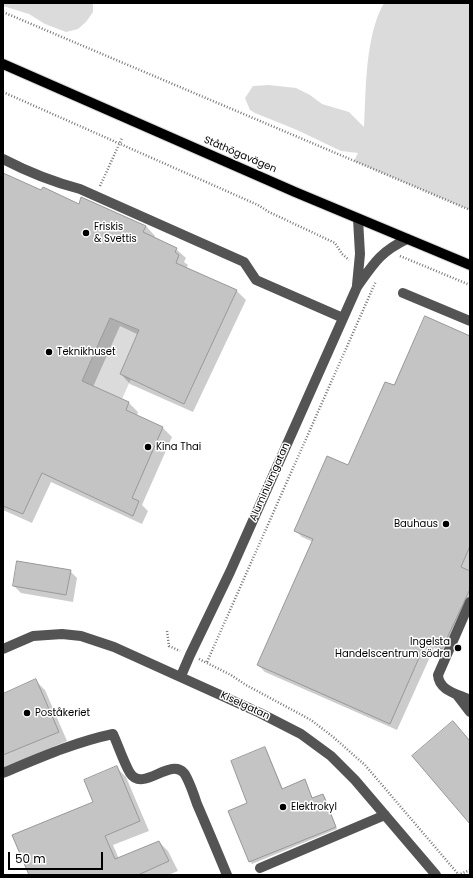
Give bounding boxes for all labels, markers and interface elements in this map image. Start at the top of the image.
street label: Ståthögavägen [202,134,278,176]
place label: Friskis & Svettis [94,221,137,244]
marker: Friskis & Svettis [81,228,91,238]
place label: Teknikhuset [57,346,116,358]
marker: Teknikhuset [44,347,54,357]
place label: Kina Thai [156,441,201,453]
street label: Aluminiumgatan [247,441,293,523]
marker: Kina Thai [143,442,153,452]
place label: Bauhaus [394,518,438,530]
marker: Bauhaus [441,519,451,529]
place label: Ingelsta Handelscentrum södra [335,636,450,660]
marker: Ingelsta Handelscentrum södra [453,643,463,653]
street label: Kiselgatan [219,689,271,723]
place label: Poståkeriet [35,707,90,719]
marker: Poståkeriet [22,708,32,718]
place label: Elektrokyl [291,801,337,813]
marker: Elektrokyl [278,802,288,812]
scale bar [10,844,105,870]
text: 50 m [15,850,46,867]

